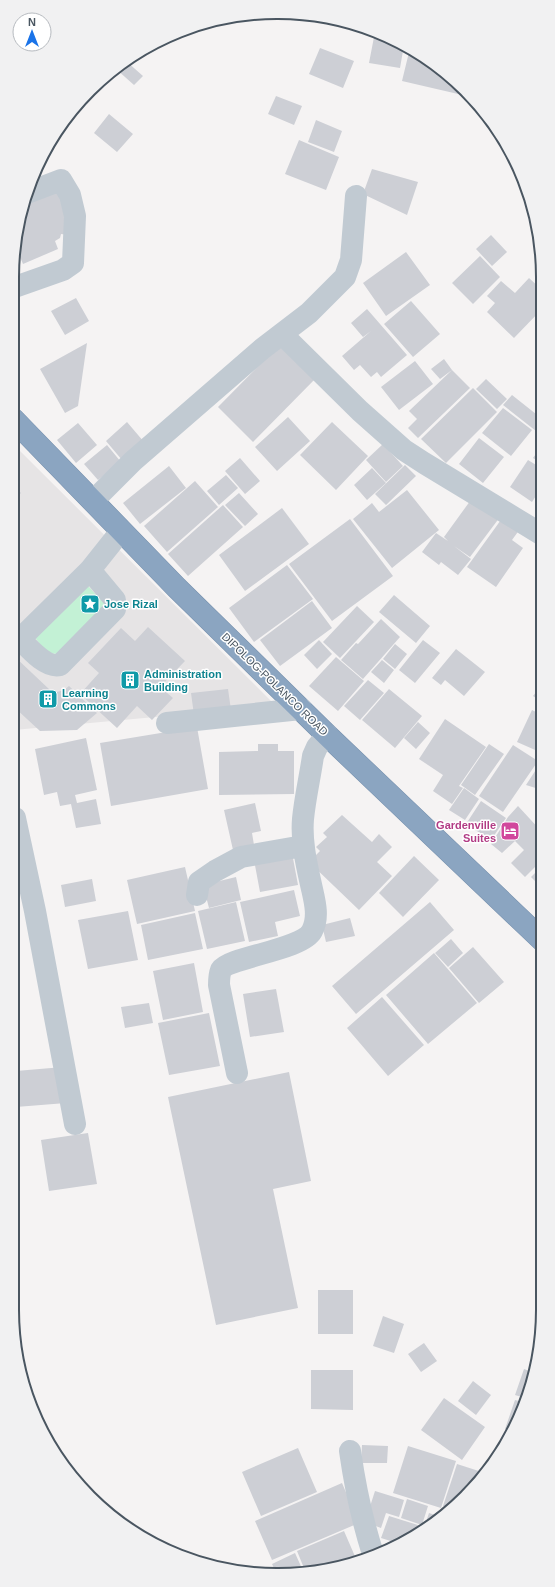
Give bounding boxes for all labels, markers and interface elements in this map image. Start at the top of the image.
north arrow [12,12,52,52]
text: N [28,16,36,28]
place icon: Jose Rizal [79,593,101,615]
place label: Jose Rizal [104,598,158,610]
street label: DIPOLOG-POLANCO ROAD [220,630,330,738]
place label: Administration Building [144,668,222,693]
building icon: Administration Building [119,669,141,691]
place label: Learning Commons [62,687,116,712]
building icon: Learning Commons [37,688,59,710]
place label: Gardenville Suites [436,819,496,844]
hotel icon: Gardenville Suites [499,820,521,842]

